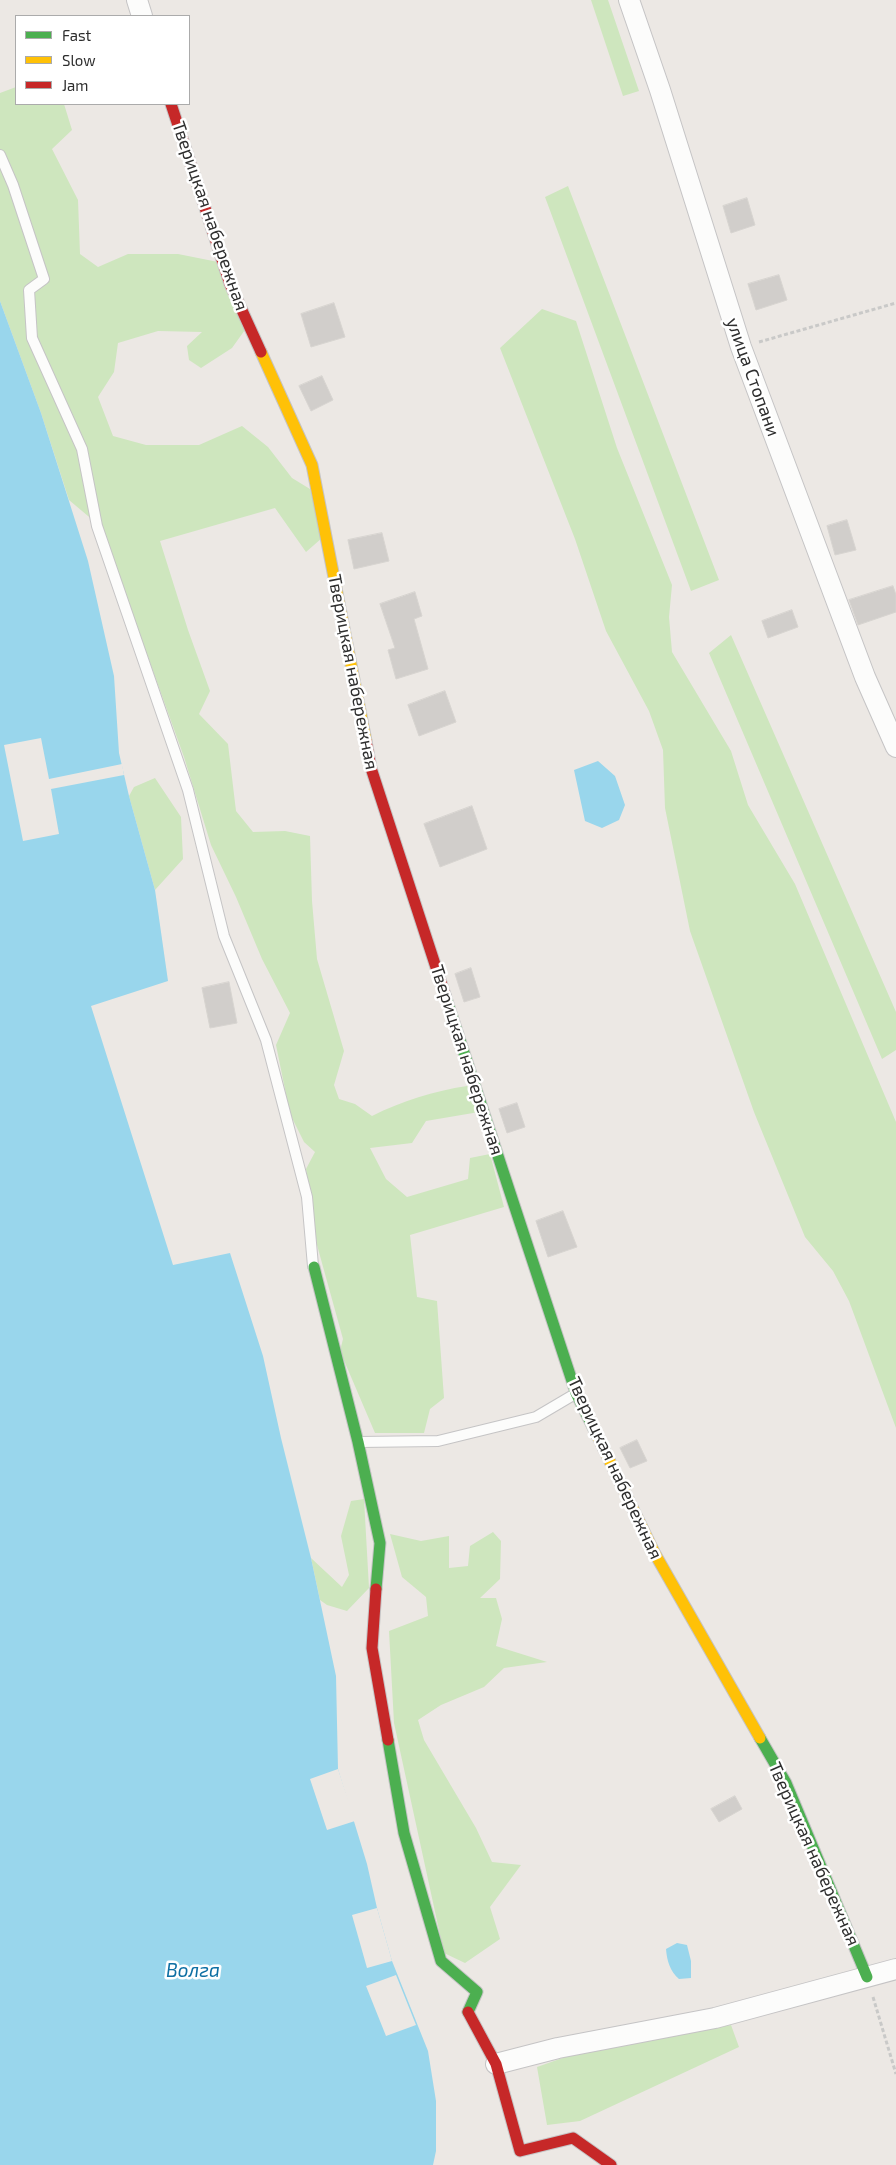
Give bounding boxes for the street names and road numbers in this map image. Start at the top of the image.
street label: Тверицкая набережная [167,119,253,313]
street label: улица Стопани [722,315,784,439]
street label: Тверицкая набережная [323,572,383,772]
street label: Тверицкая набережная [426,962,508,1158]
street label: Тверицкая набережная [563,1373,667,1563]
street label: Тверицкая набережная [764,1759,864,1949]

